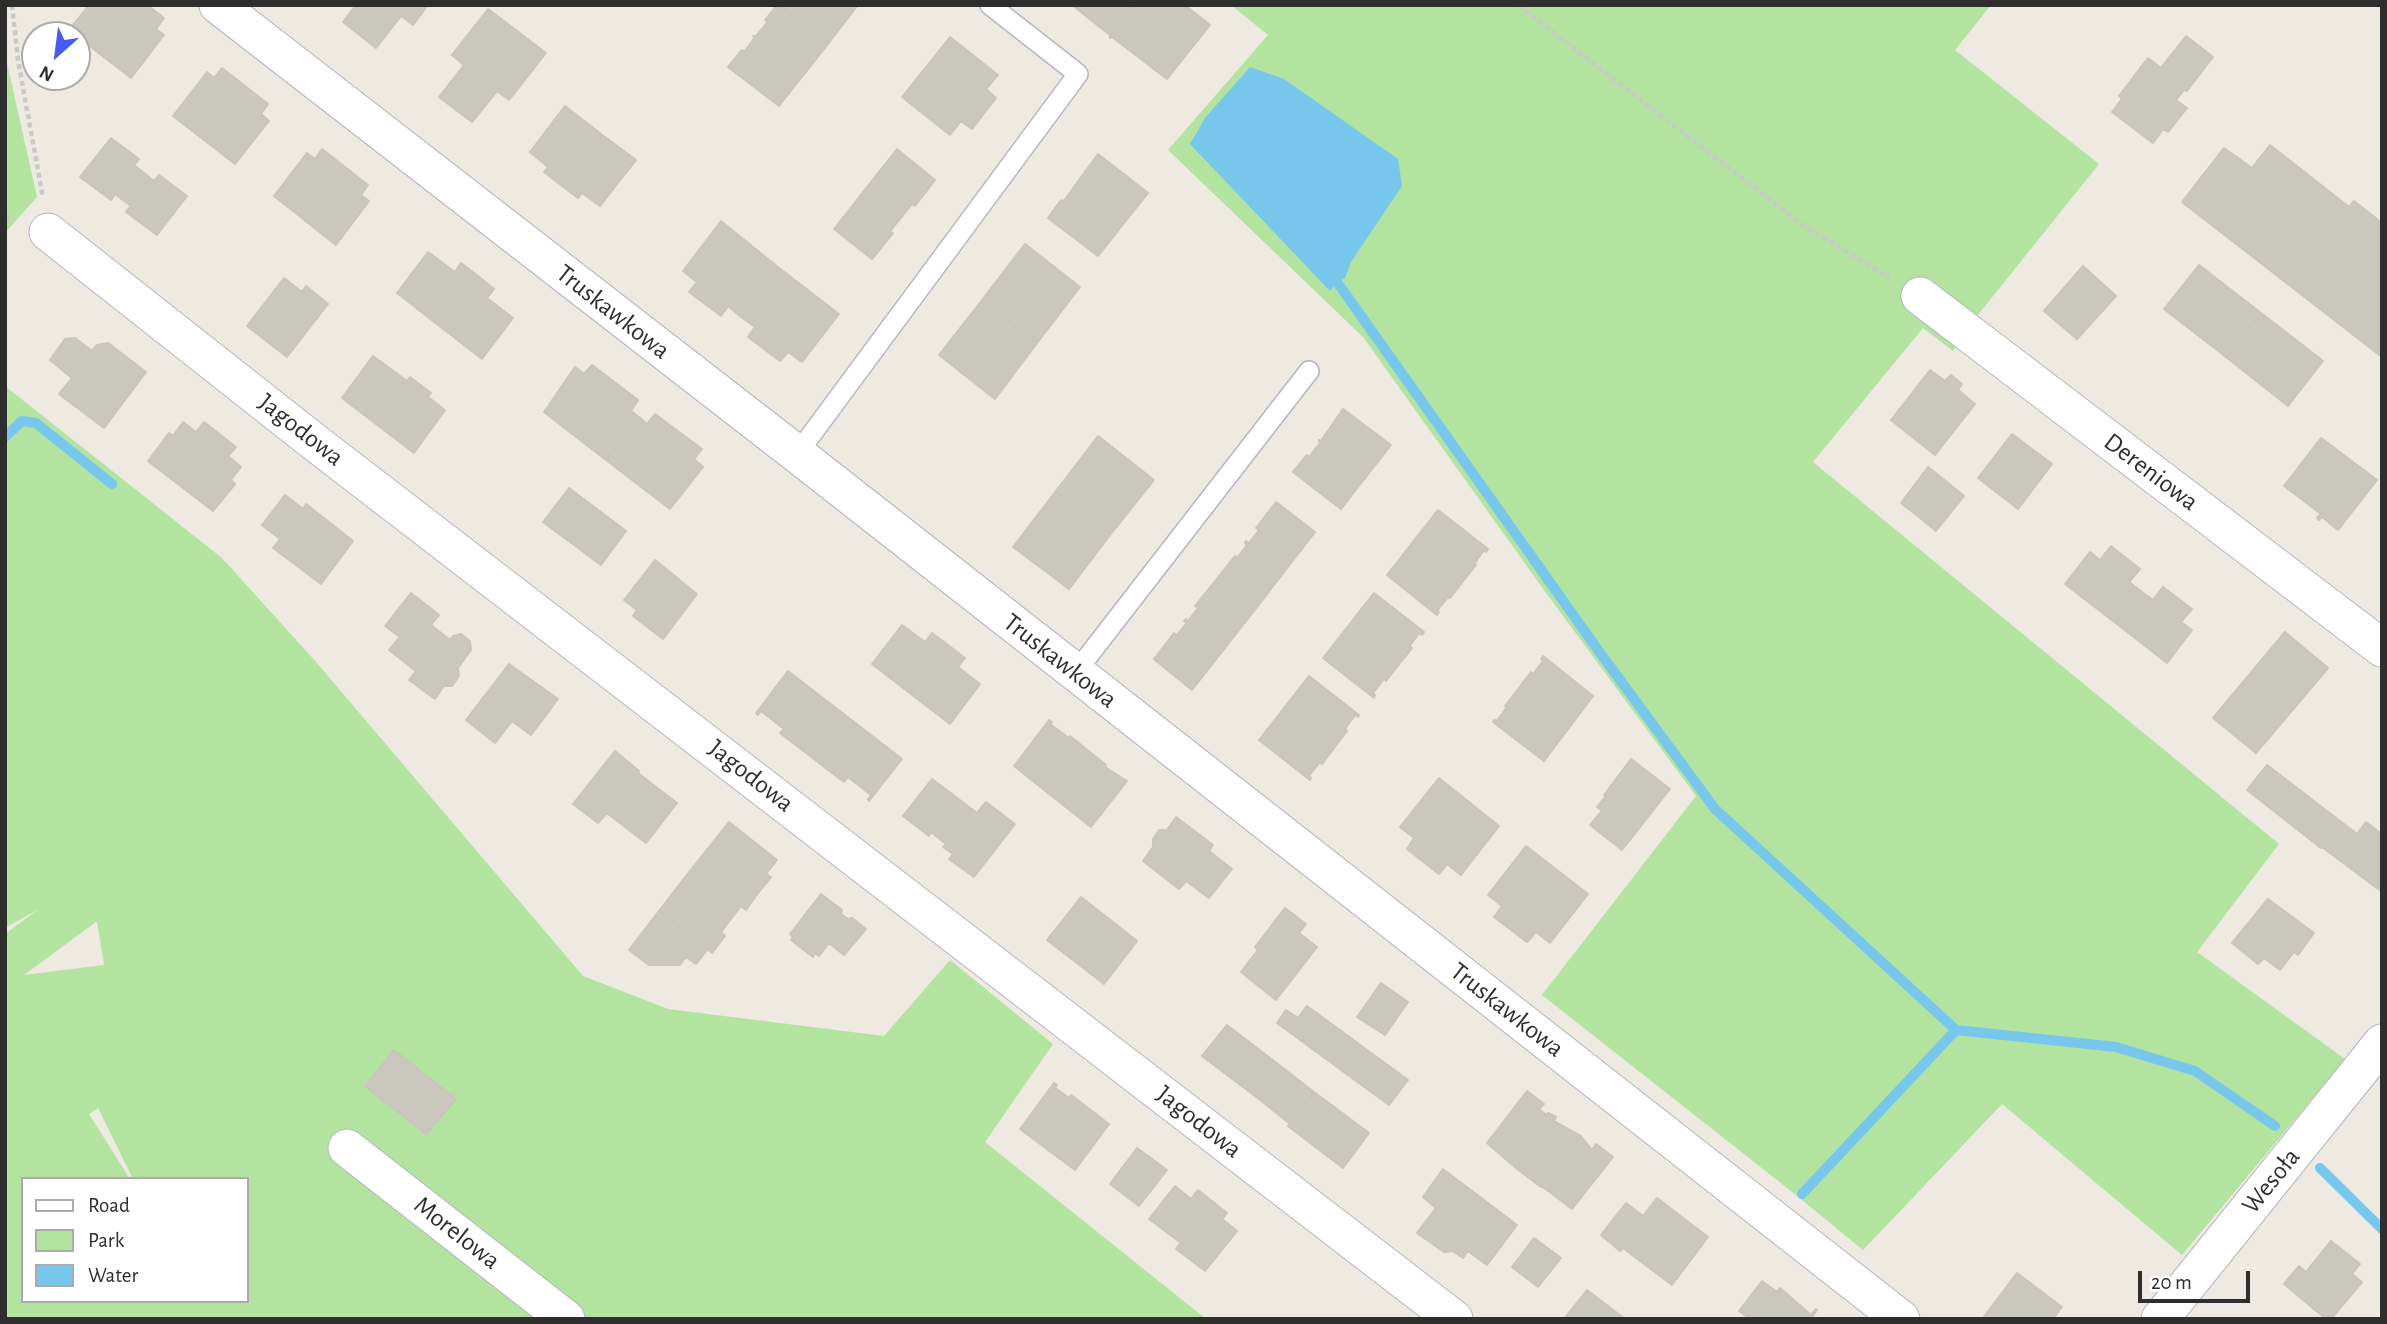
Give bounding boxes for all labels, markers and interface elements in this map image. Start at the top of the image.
north arrow [21,21,91,91]
text: N [37,62,57,85]
street label: Truskawkowa [550,258,676,366]
street label: Jagodowa [252,387,350,473]
street label: Dereniowa [2098,426,2204,518]
street label: Truskawkowa [997,607,1123,715]
street label: Jagodowa [702,733,800,819]
street label: Truskawkowa [1444,956,1570,1064]
street label: Jagodowa [1150,1079,1248,1165]
street label: Wesoła [2235,1142,2307,1220]
legend [21,1177,248,1303]
street label: Morelowa [408,1190,506,1276]
text: Road [88,1195,130,1216]
text: Park [88,1230,124,1251]
scale bar [2142,1258,2254,1302]
text: Water [88,1265,138,1286]
text: 20 m [2151,1272,2192,1293]

